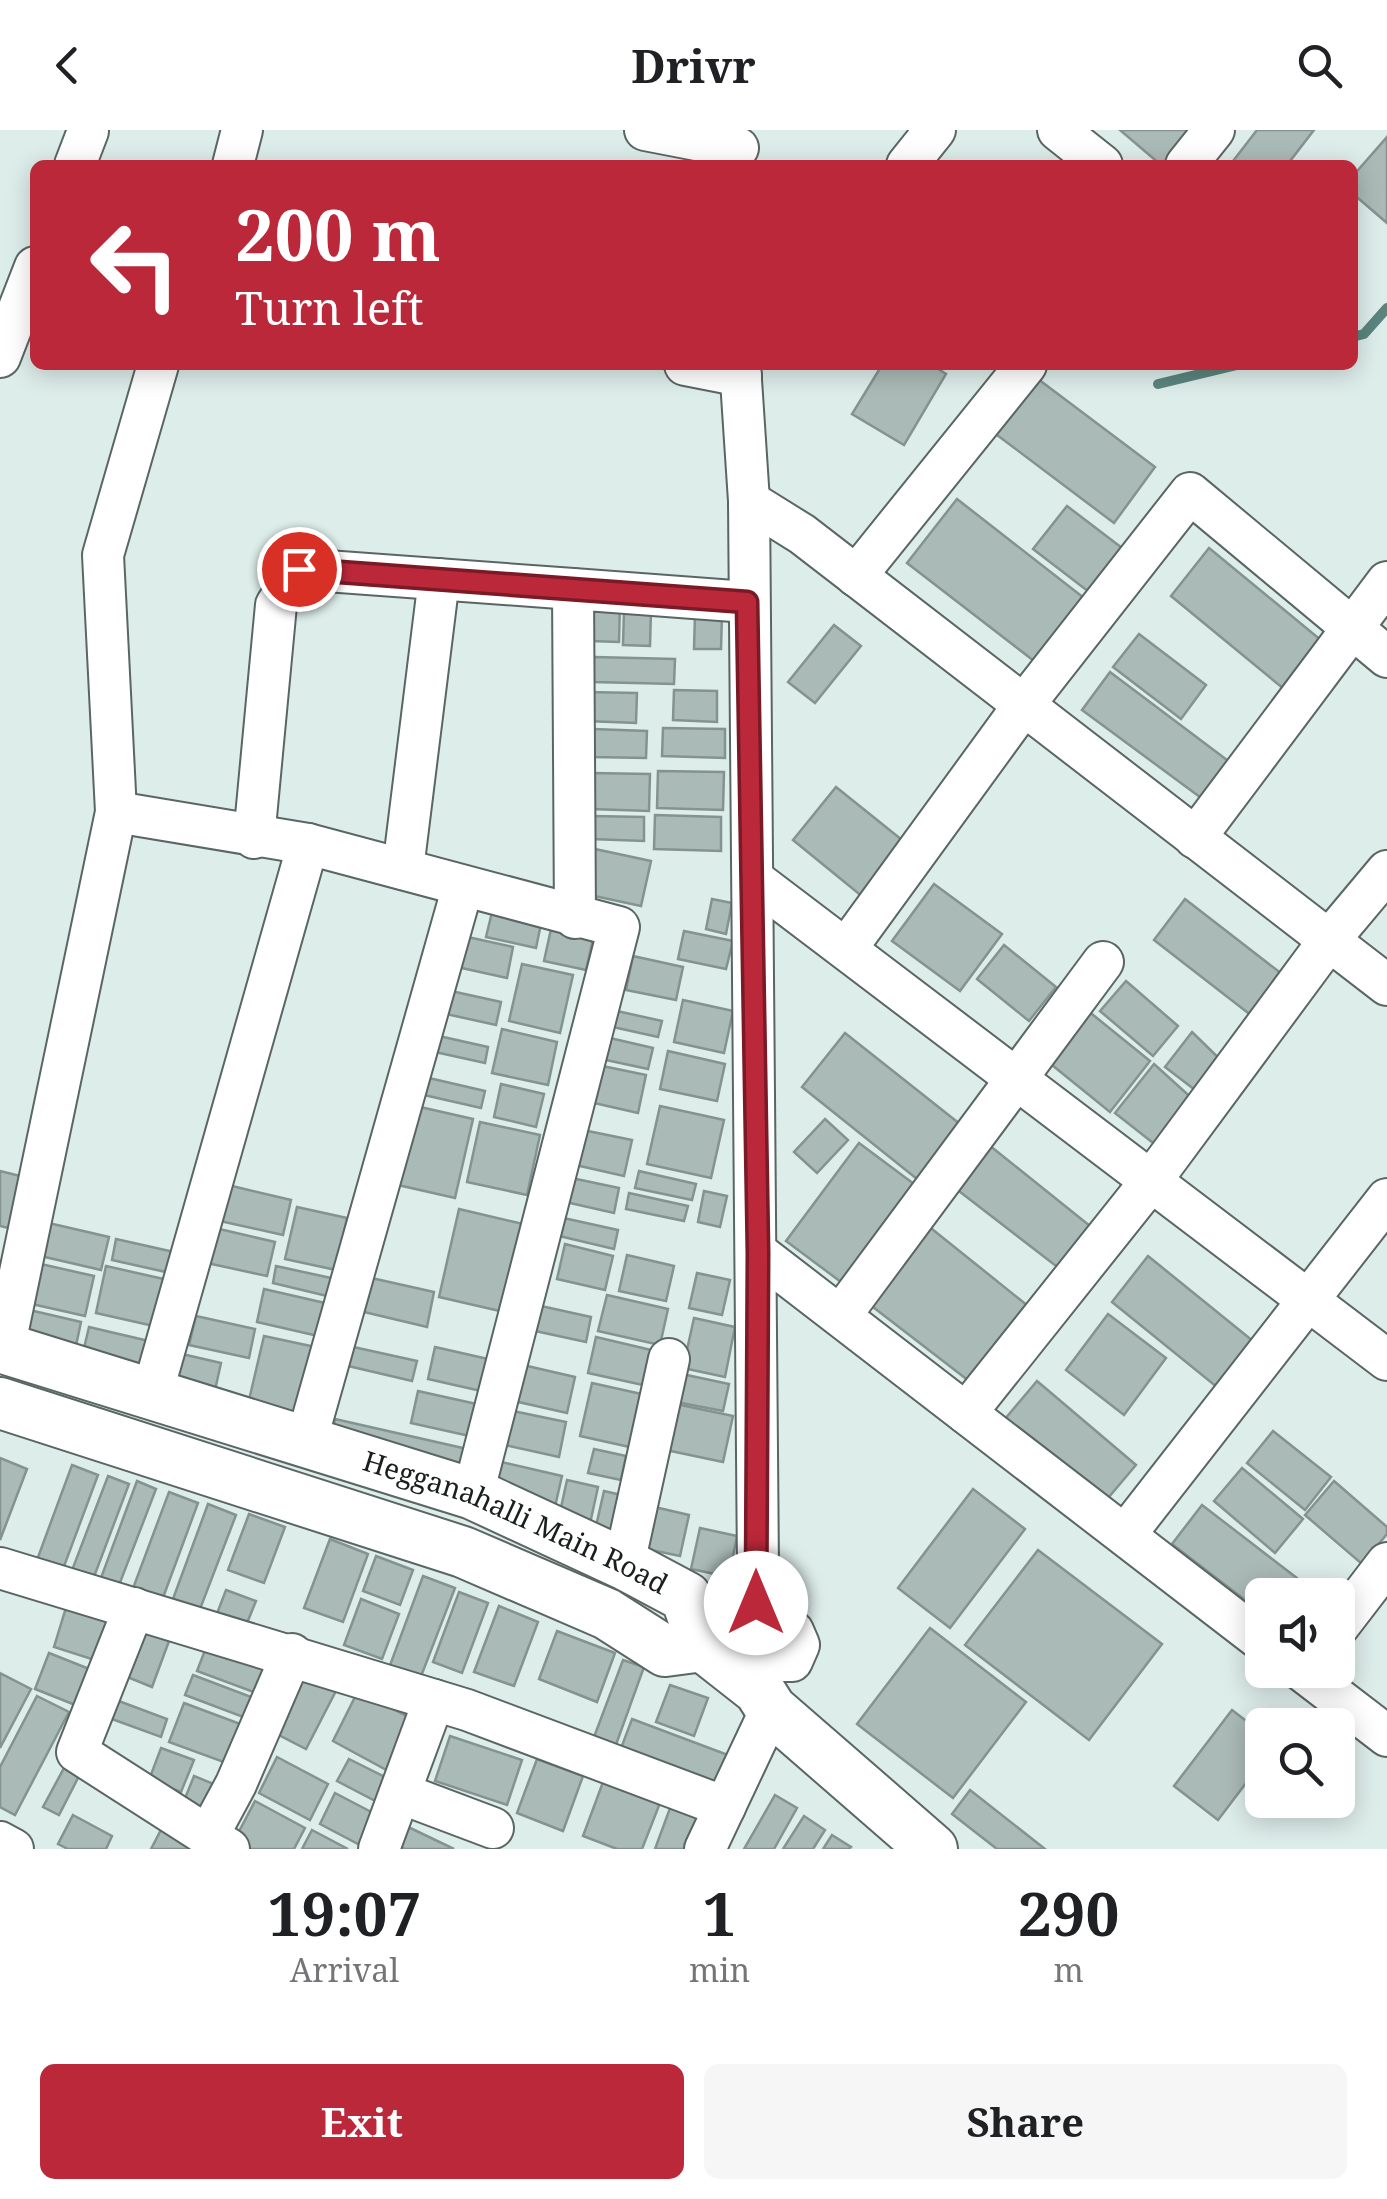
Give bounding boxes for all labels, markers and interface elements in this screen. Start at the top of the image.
text: Drivr [631,35,756,96]
icon: back [40,38,95,93]
icon: search [1292,38,1347,93]
text: 200 m [235,186,441,282]
icon: left [70,200,200,330]
text: Turn left [235,277,424,338]
pin [257,527,342,612]
icon: arrive [272,542,327,597]
street label: Hegganahalli Main Road [359,1441,675,1602]
position arrow [704,1551,808,1655]
map controls [1245,1578,1355,1818]
button: sound [1245,1578,1355,1688]
button: search [1245,1708,1355,1818]
text: 19:07 [268,1872,421,1954]
text: 1 [703,1872,737,1954]
text: 290 [1018,1872,1119,1954]
text: Arrival [290,1948,399,1991]
text: min [689,1948,750,1991]
text: m [1053,1948,1084,1991]
button: Exit [40,2064,684,2179]
button: Share [704,2064,1347,2179]

